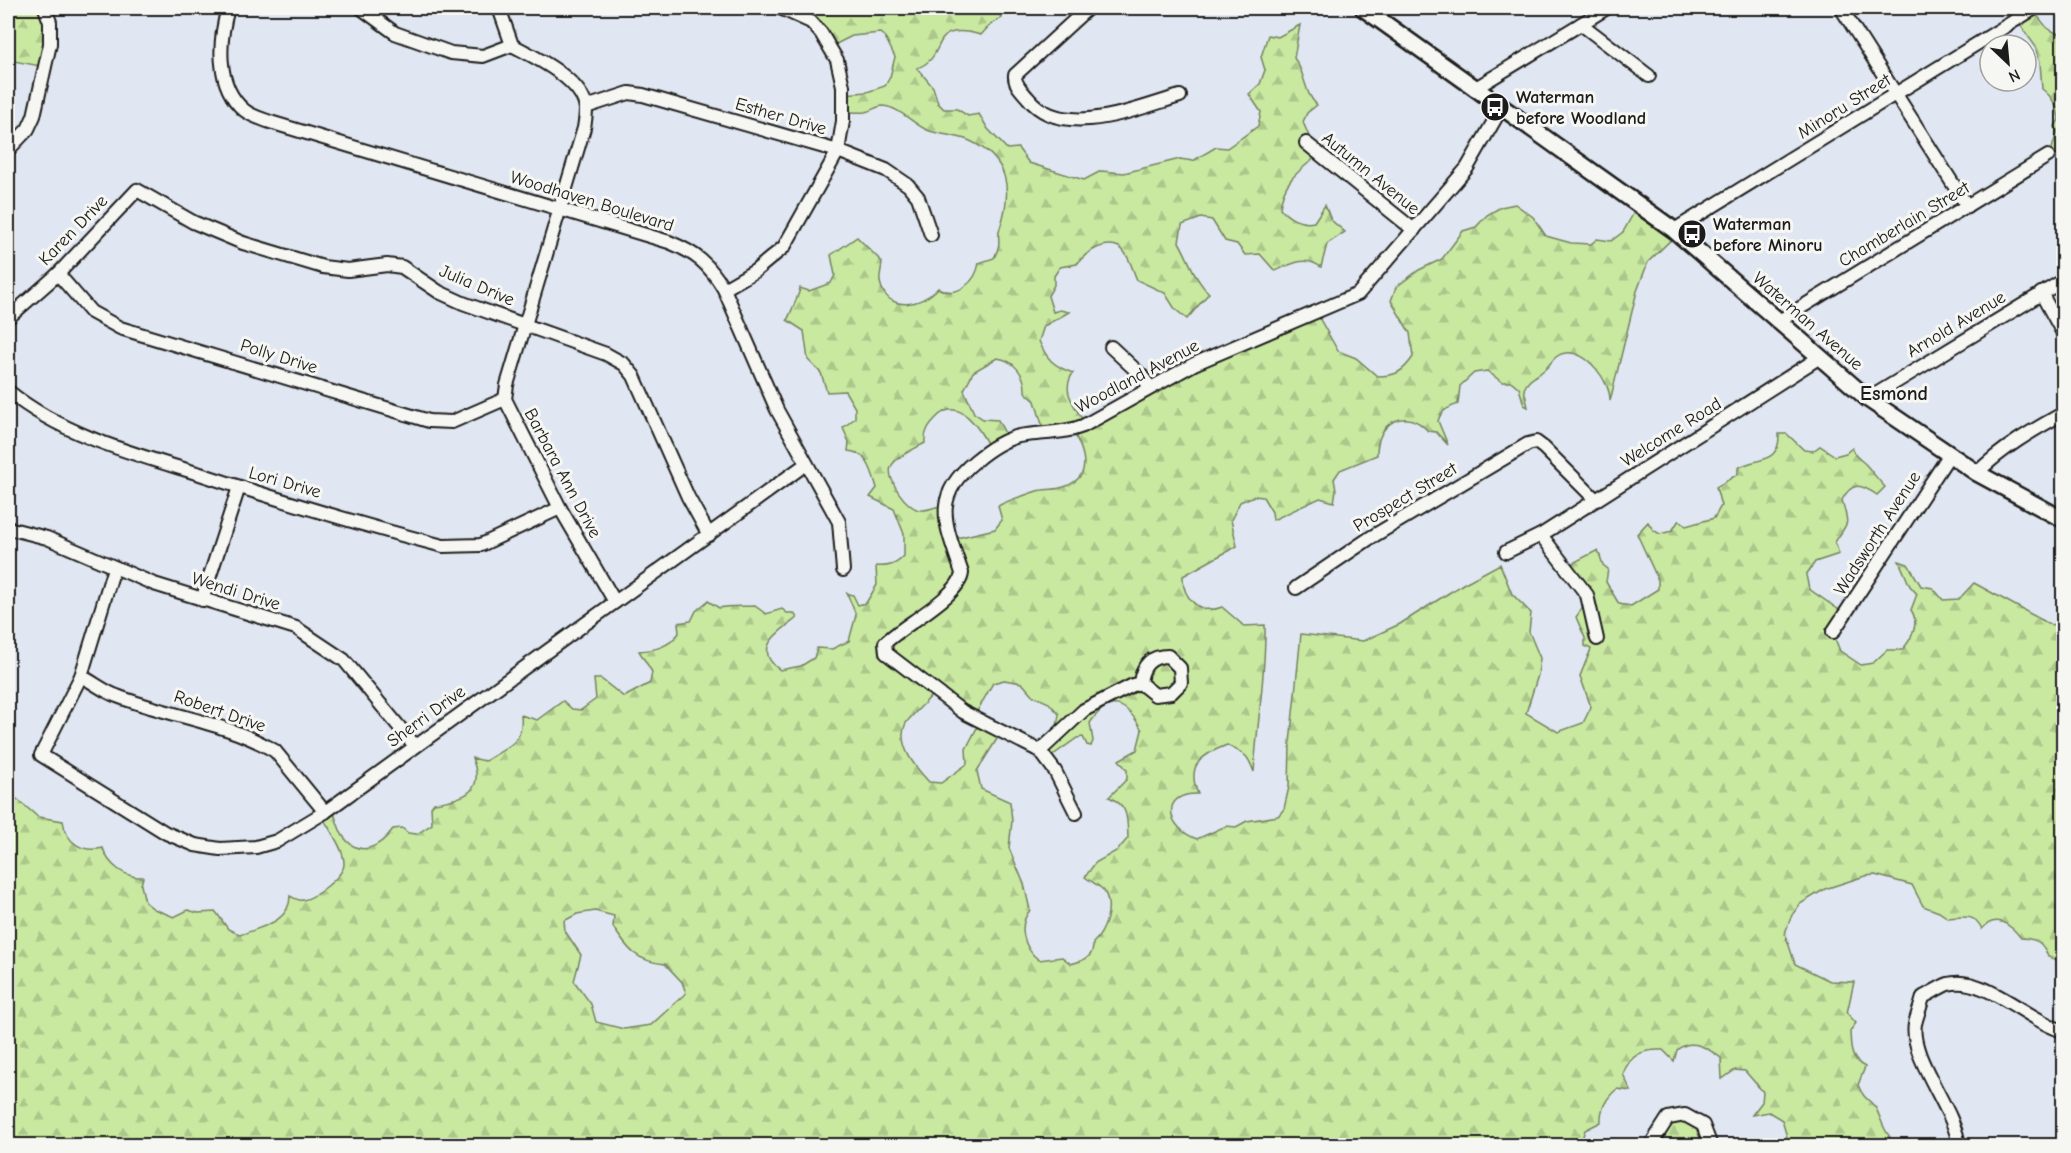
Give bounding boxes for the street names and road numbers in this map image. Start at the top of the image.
street label: Minoru Street [1794,69,1896,143]
street label: Esther Drive [733,93,829,140]
street label: Autumn Avenue [1318,128,1424,219]
street label: Woodhaven Boulevard [507,167,676,236]
street label: Chamberlain Street [1835,177,1974,272]
street label: Karen Drive [35,191,112,270]
street label: Julia Drive [436,260,517,311]
street label: Waterman Avenue [1748,268,1867,375]
street label: Arnold Avenue [1903,287,2009,362]
street label: Polly Drive [238,335,320,378]
street label: Woodland Avenue [1072,335,1203,418]
street label: Welcome Road [1617,393,1725,472]
street label: Barbara Ann Drive [520,405,606,542]
street label: Prospect Street [1350,458,1462,537]
street label: Lori Drive [246,462,323,503]
street label: Wadsworth Avenue [1830,467,1925,599]
street label: Wendi Drive [189,568,283,615]
street label: Sherri Drive [383,681,470,752]
street label: Robert Drive [171,686,269,737]

